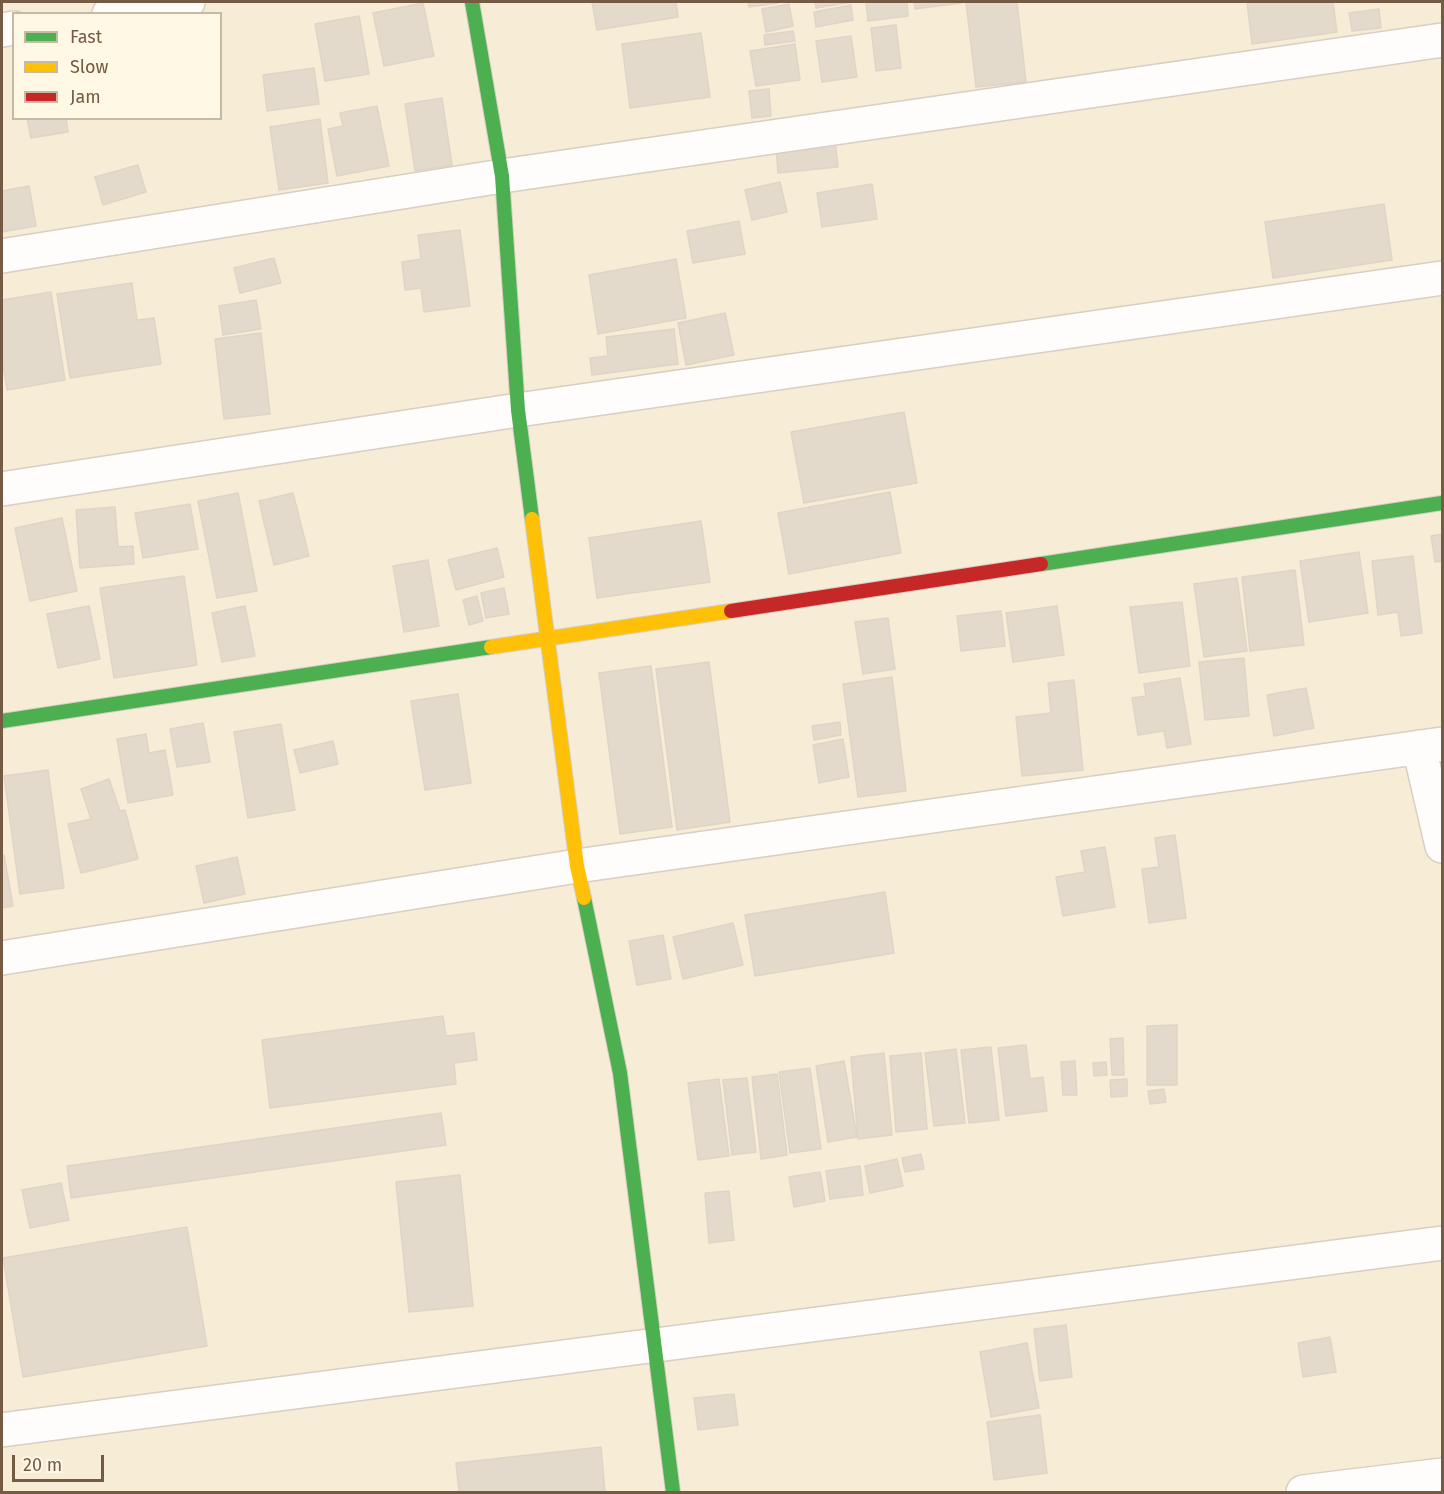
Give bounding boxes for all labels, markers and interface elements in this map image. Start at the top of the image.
legend [12,12,222,120]
text: Fast [70,26,102,48]
text: Slow [70,56,108,78]
text: Jam [70,86,101,108]
scale bar [15,1443,106,1481]
text: 20 m [23,1454,62,1476]

